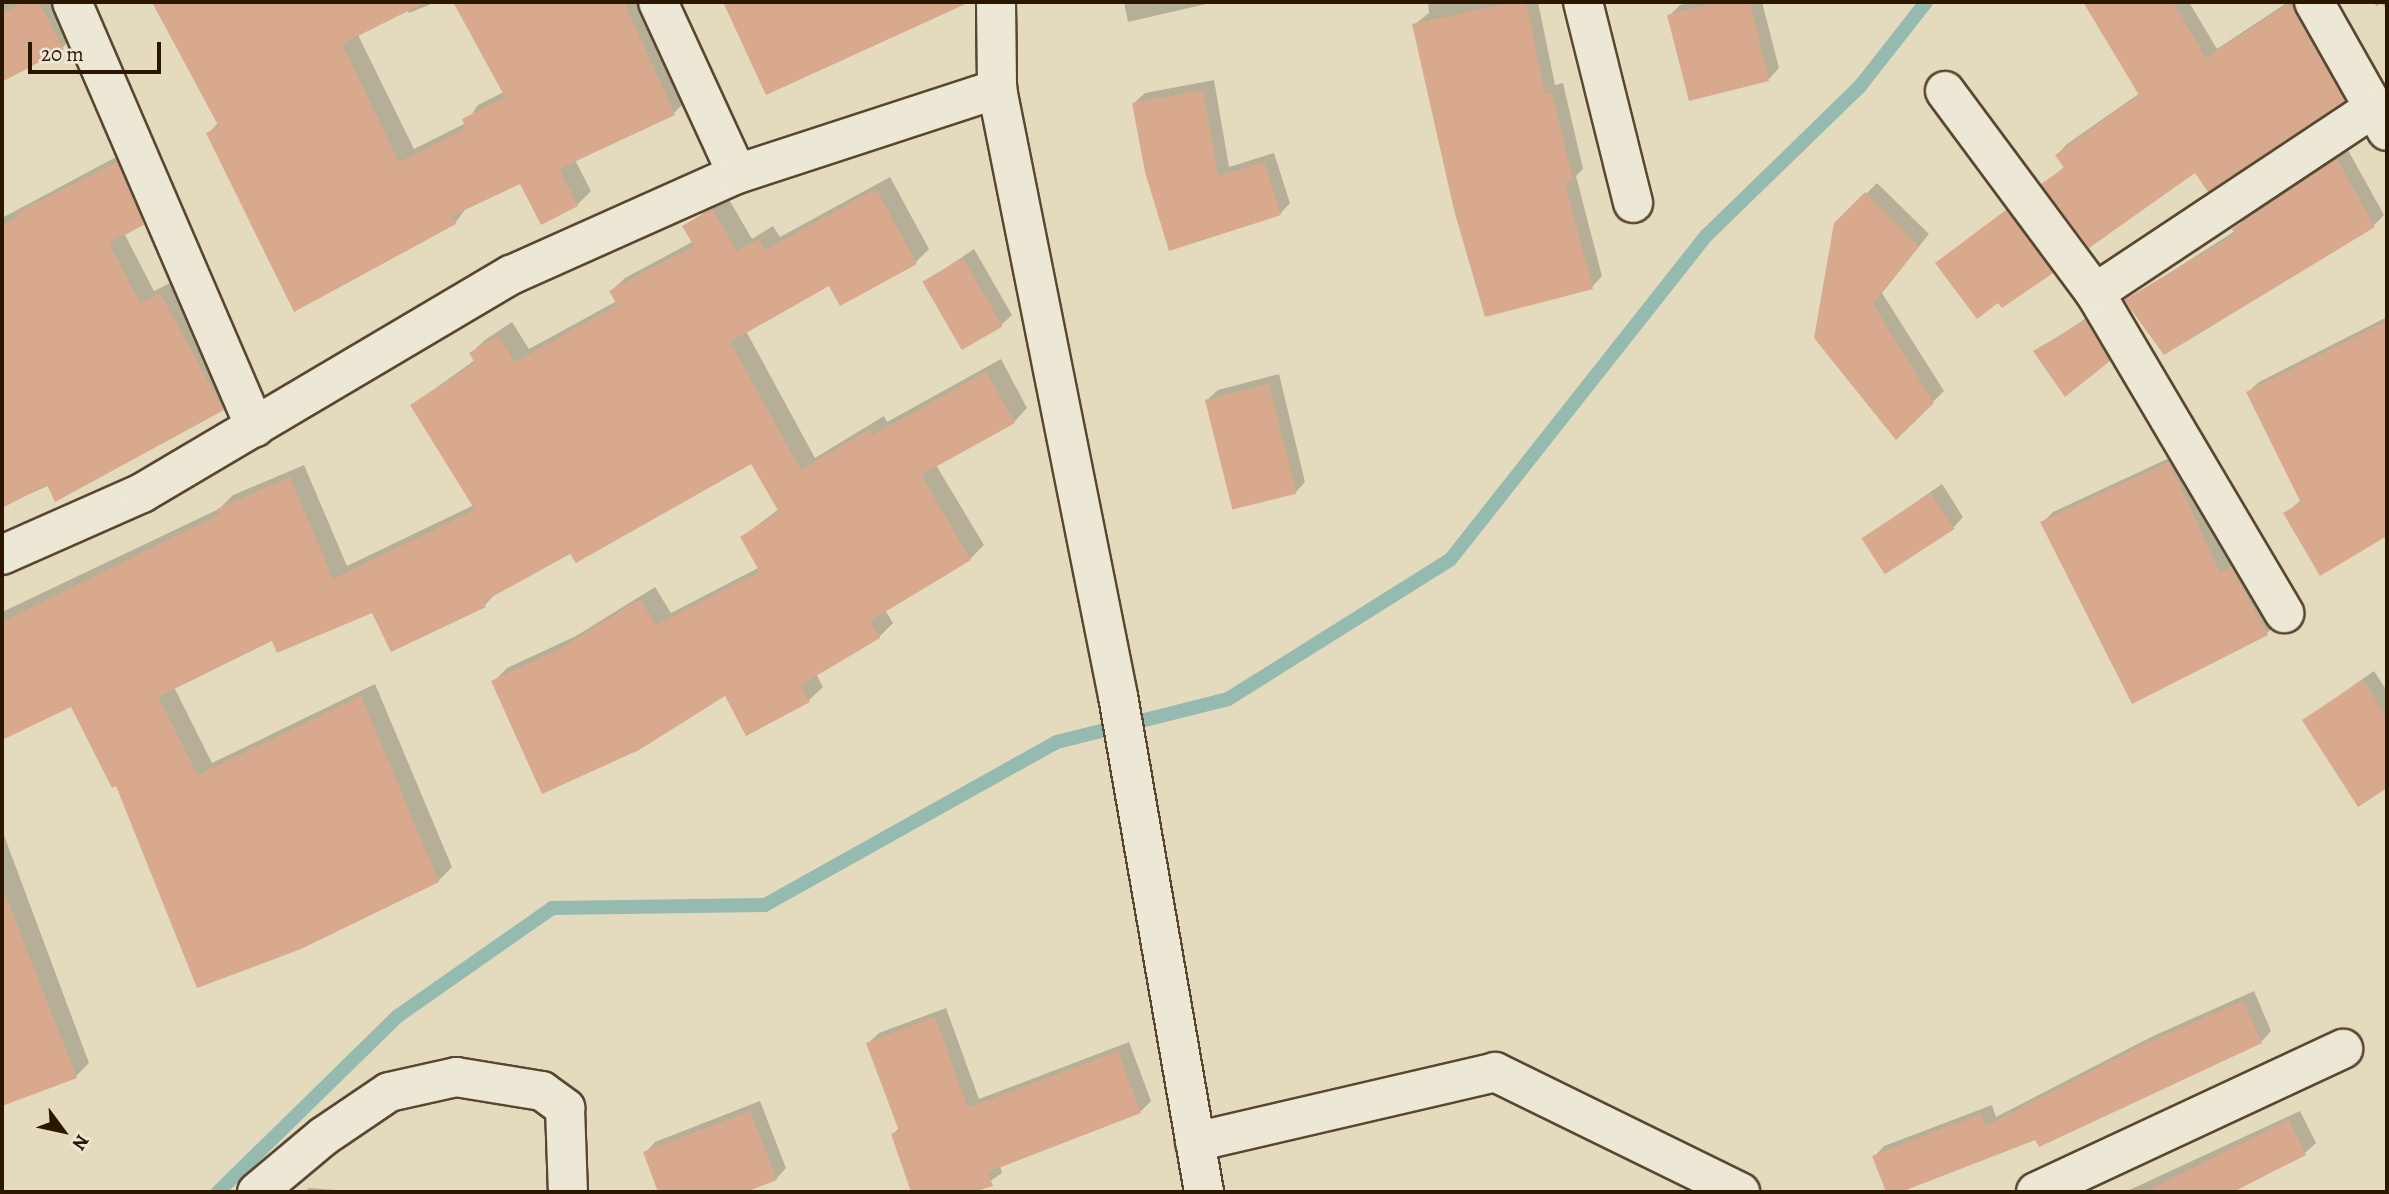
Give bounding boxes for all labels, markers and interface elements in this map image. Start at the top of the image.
scale bar [32,28,164,72]
text: 20 m [41,40,84,68]
north arrow [28,1096,98,1166]
text: N [66,1130,95,1155]

